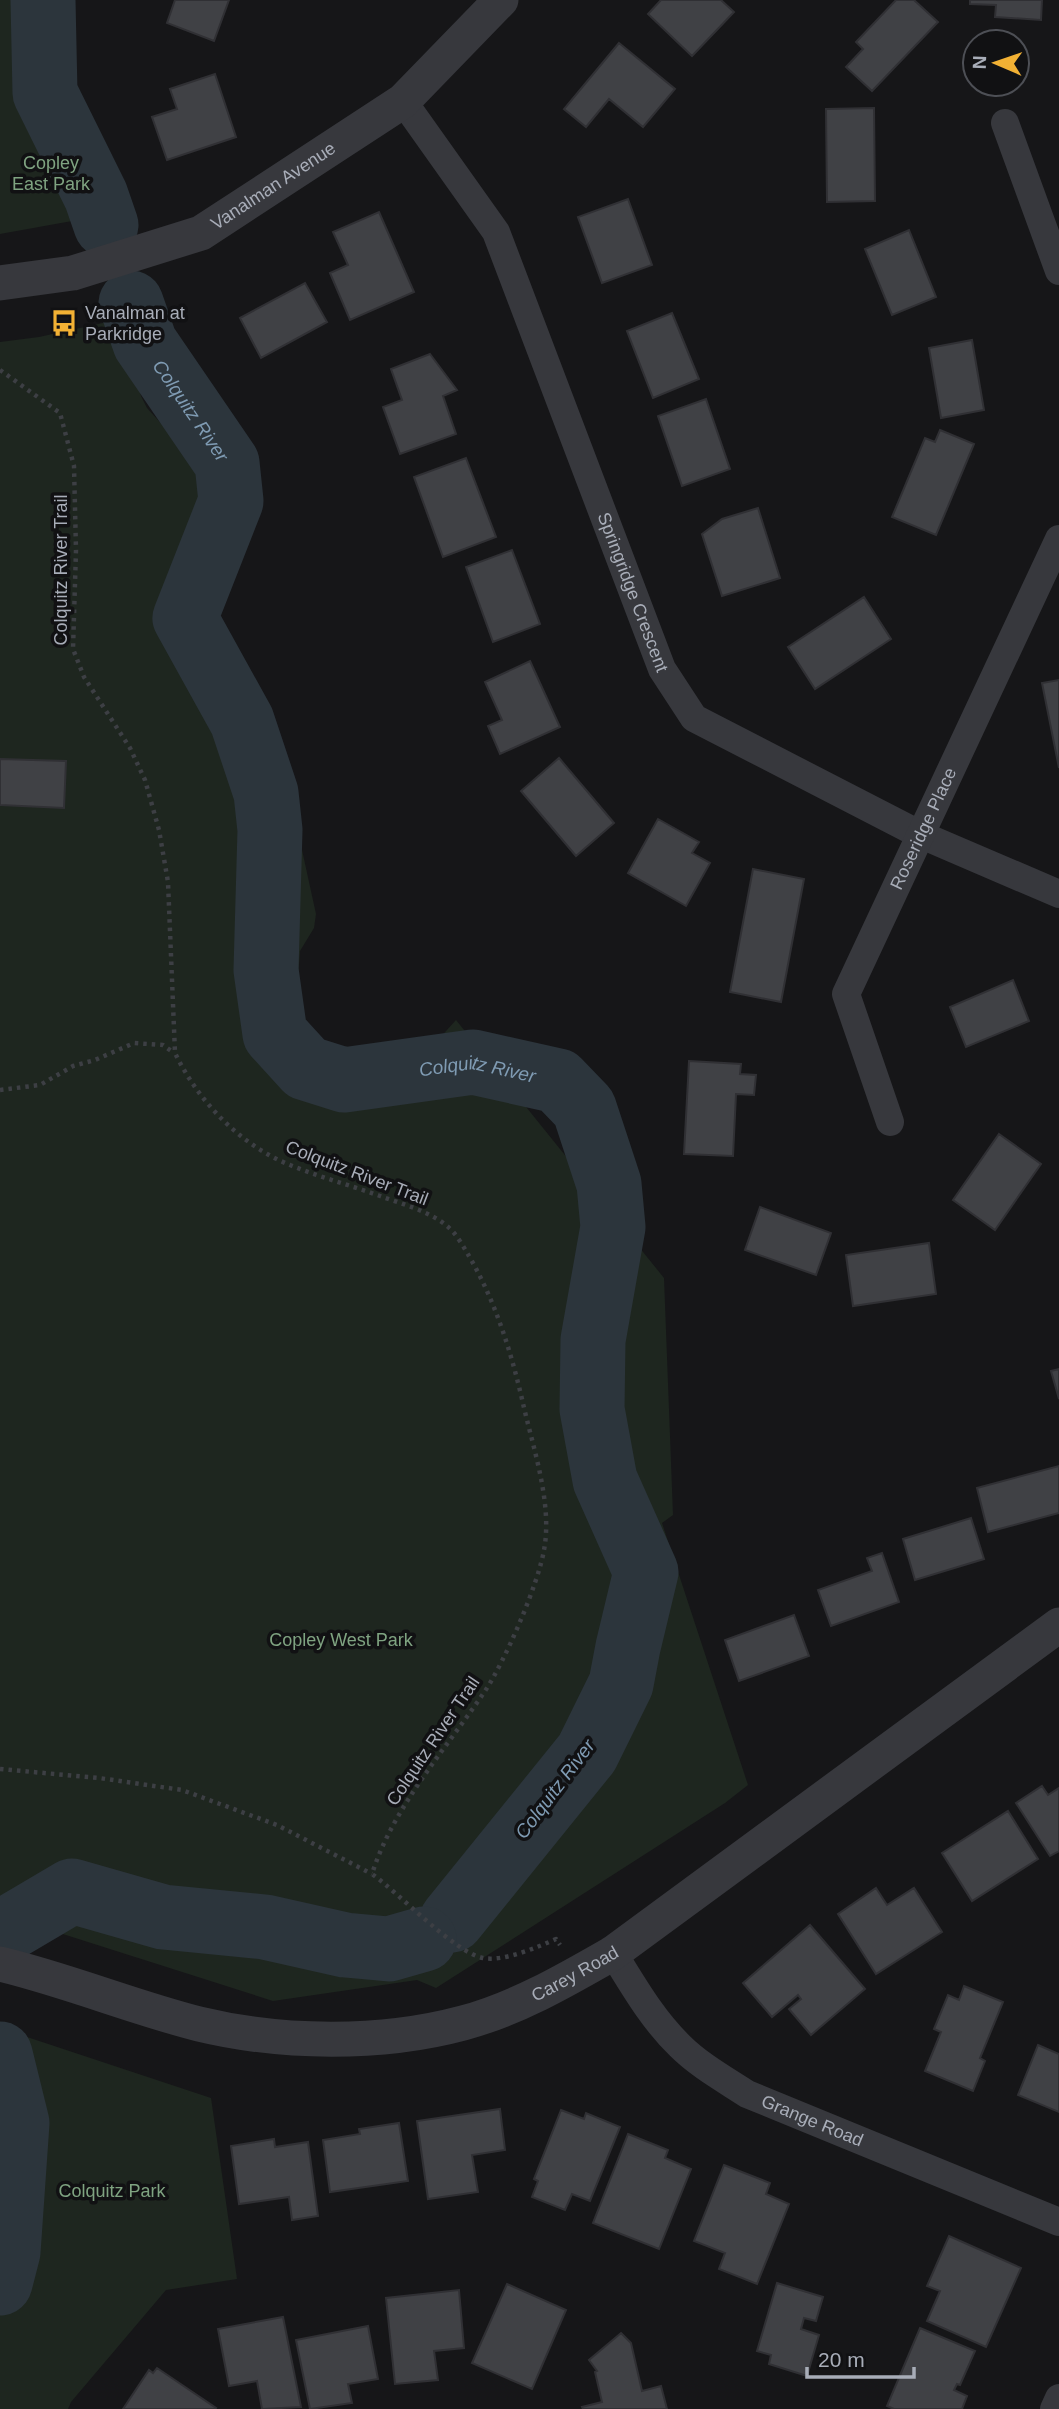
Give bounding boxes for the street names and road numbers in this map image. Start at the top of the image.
street label: Vanalman Avenue [207,138,339,234]
street label: Colquitz River Trail [51,494,71,646]
street label: Springridge Crescent [593,510,672,675]
street label: Roseridge Place [886,765,961,893]
street label: Colquitz River Trail [283,1137,431,1209]
street label: Colquitz River Trail [382,1673,484,1809]
street label: Carey Road [528,1942,622,2006]
street label: Grange Road [758,2091,866,2151]

